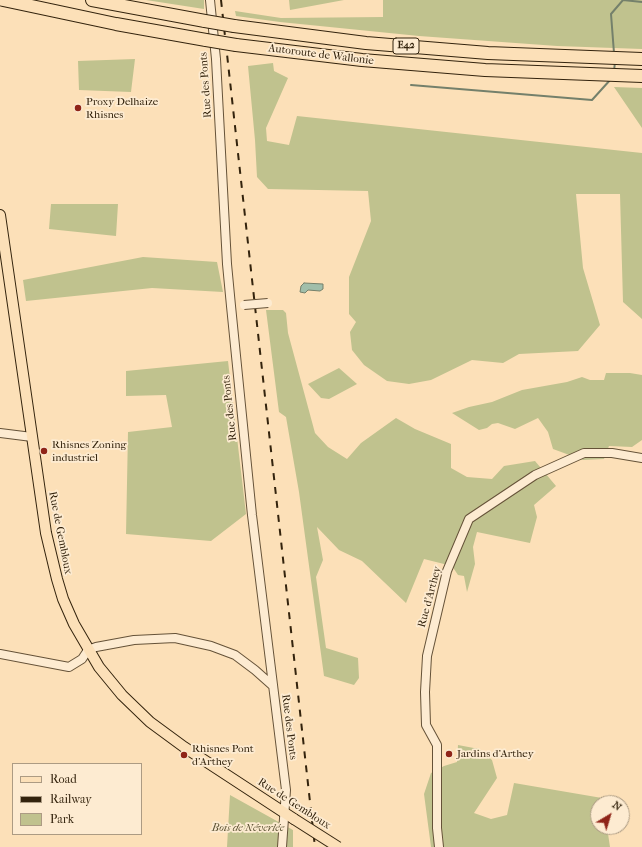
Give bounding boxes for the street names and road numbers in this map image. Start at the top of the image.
road number: E42 [393,38,419,54]
street label: Autoroute de Wallonie [268,42,374,68]
street label: Rue des Ponts [197,52,215,118]
street label: Rue des Ponts [220,375,240,441]
street label: Rue de Gembloux [46,491,74,575]
street label: Rue d'Arthey [416,565,444,629]
street label: Rue des Ponts [278,694,300,760]
street label: Rue de Gembloux [255,776,333,832]

